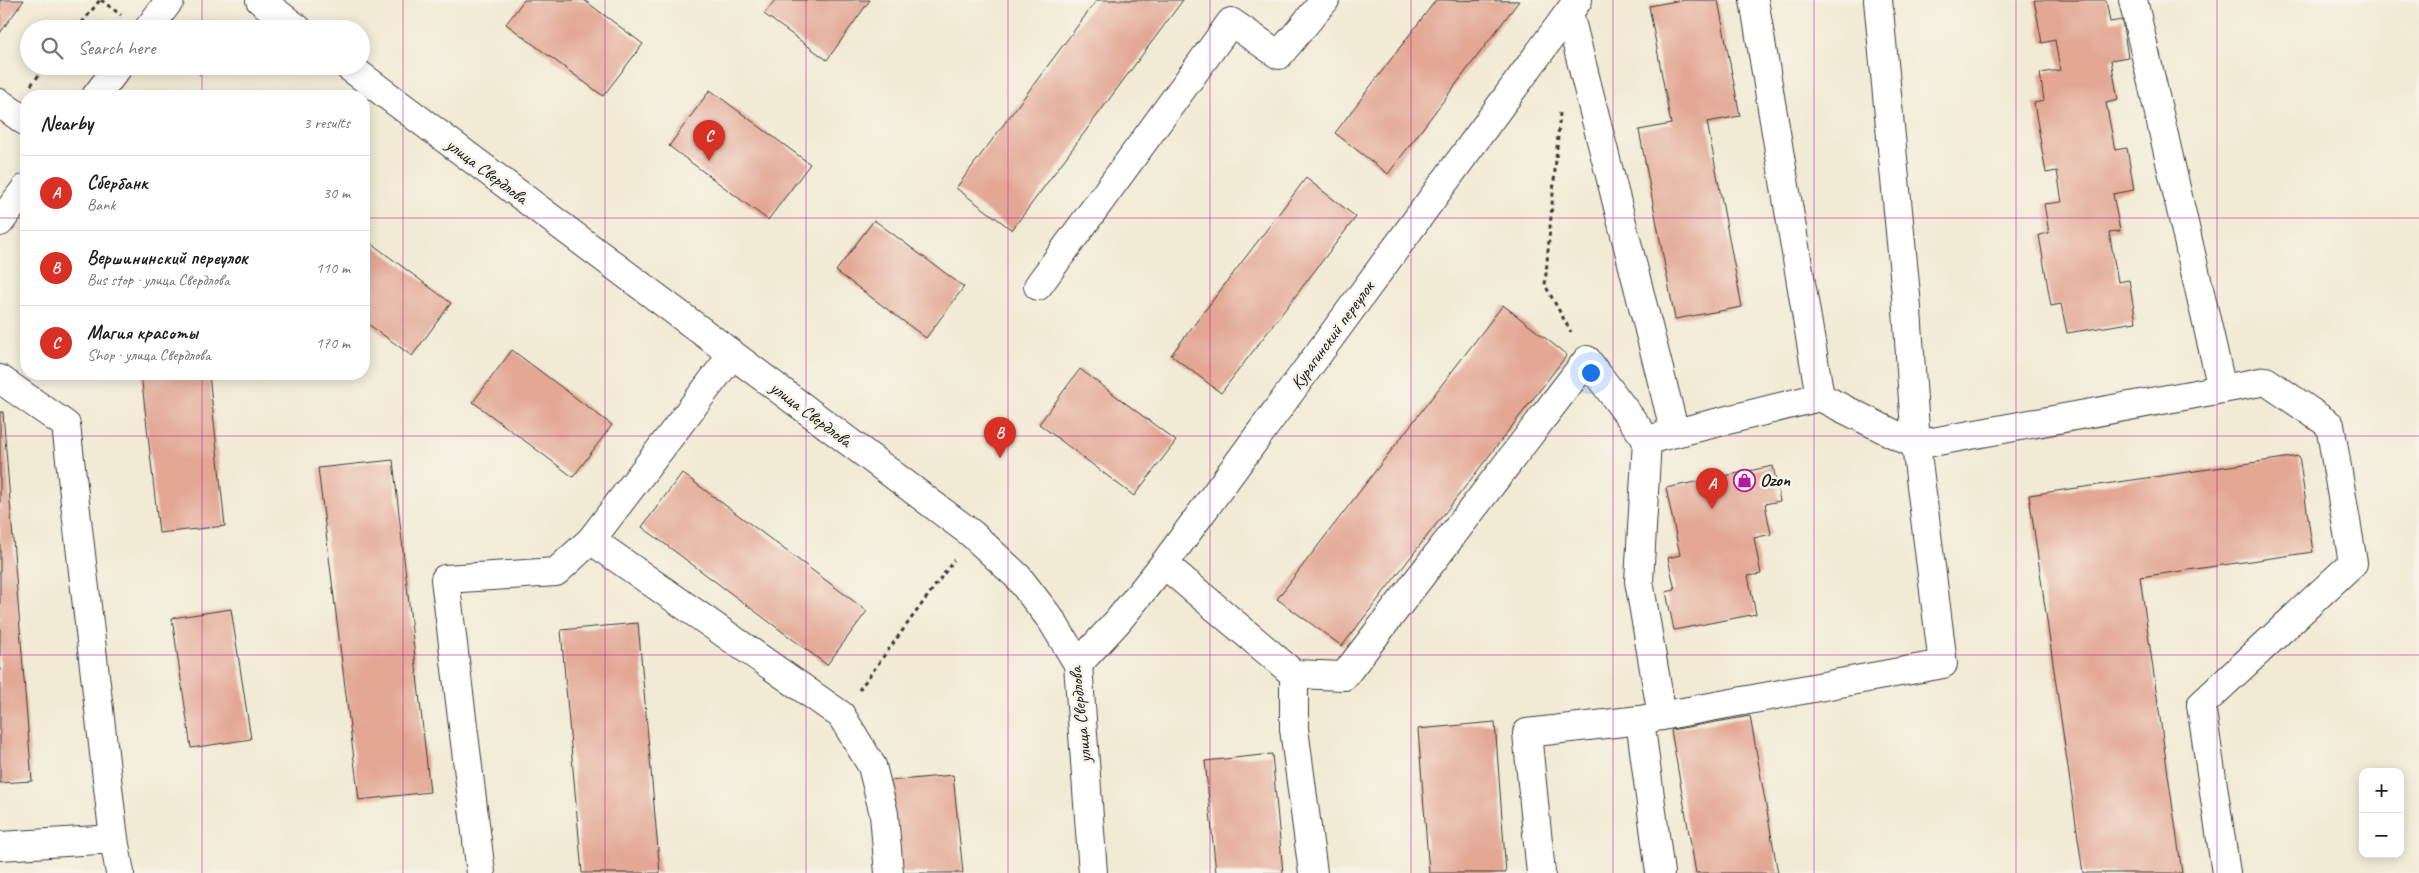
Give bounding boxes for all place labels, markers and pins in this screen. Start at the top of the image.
pin: C [693,120,725,161]
pin: B [984,417,1016,458]
pin: A [1696,468,1728,509]
shop icon: Ozon [1732,468,1756,492]
place label: Ozon [1760,469,1791,491]

